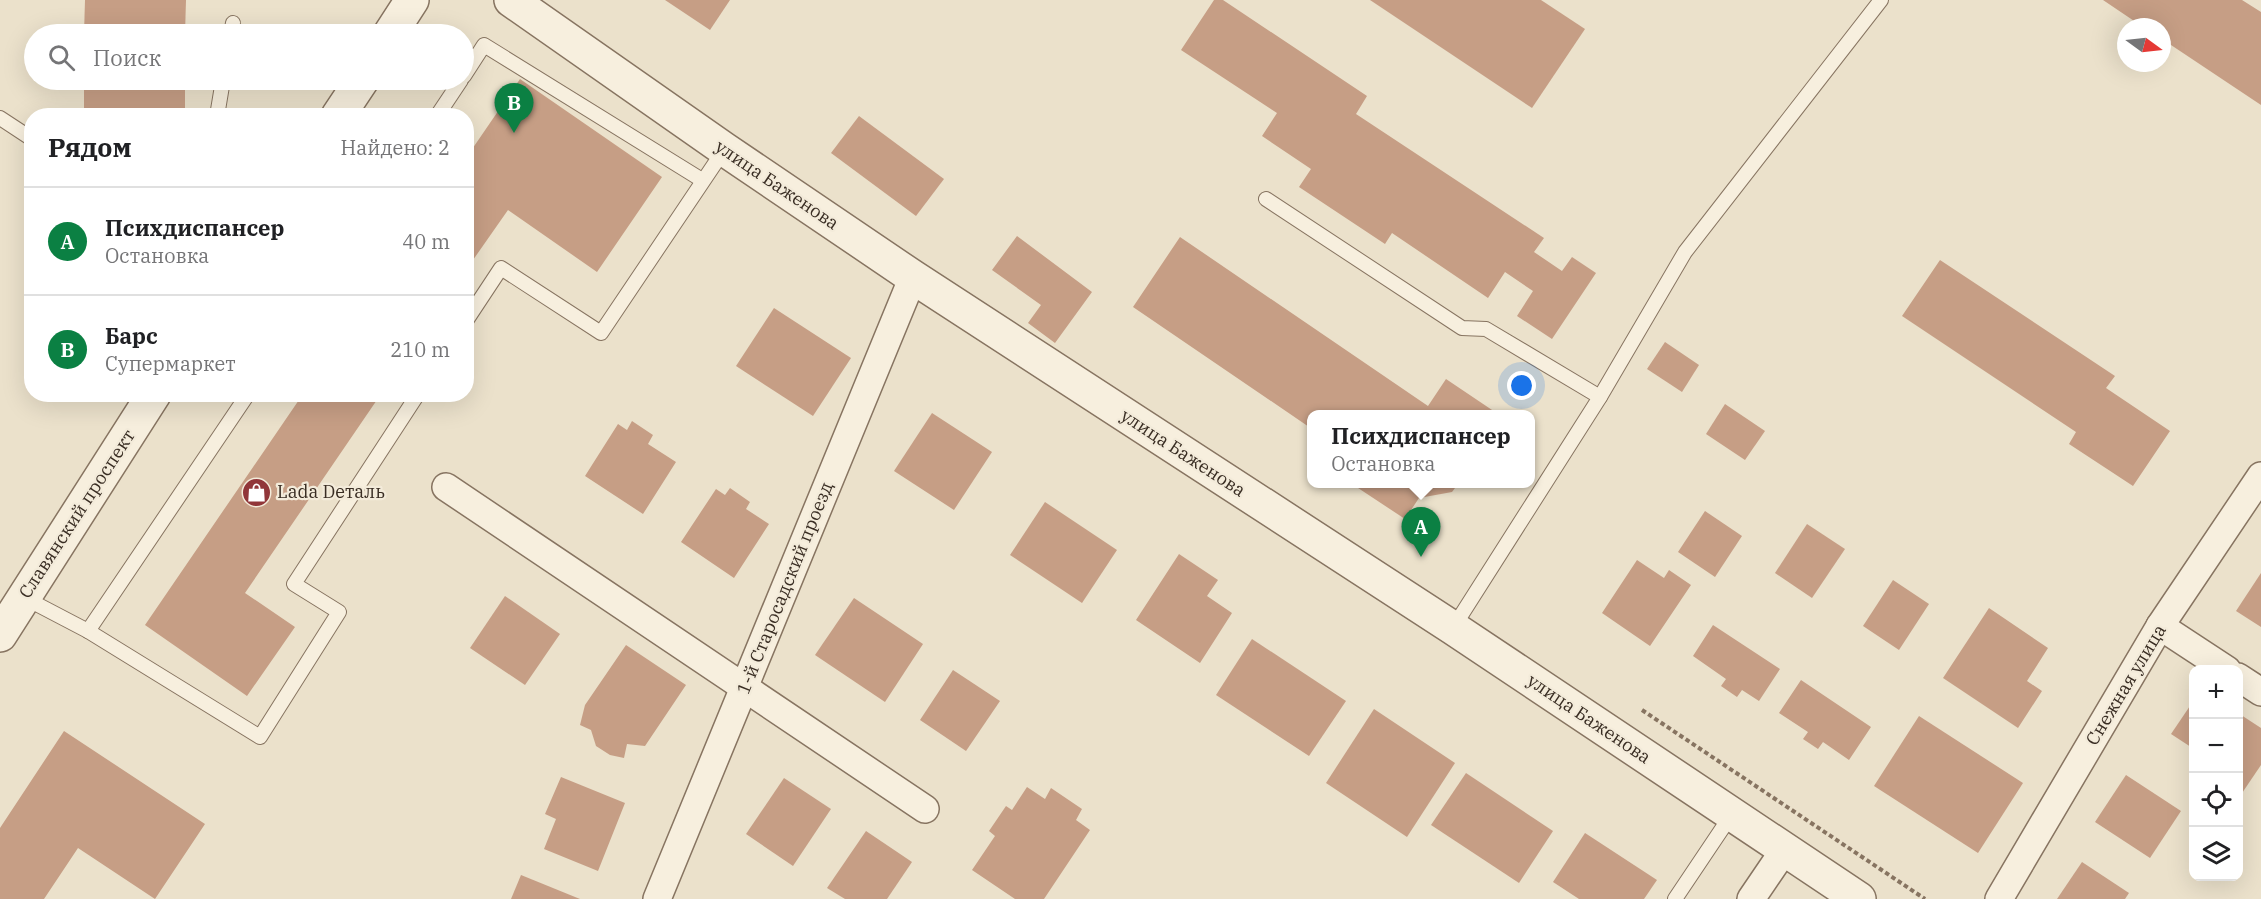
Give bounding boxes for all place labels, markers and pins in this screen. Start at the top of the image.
pin: B [494,84,534,133]
shop icon: Lada Dеталь [240,476,272,508]
place label: Lada Dеталь [277,480,385,503]
pin: A [1402,508,1440,557]

